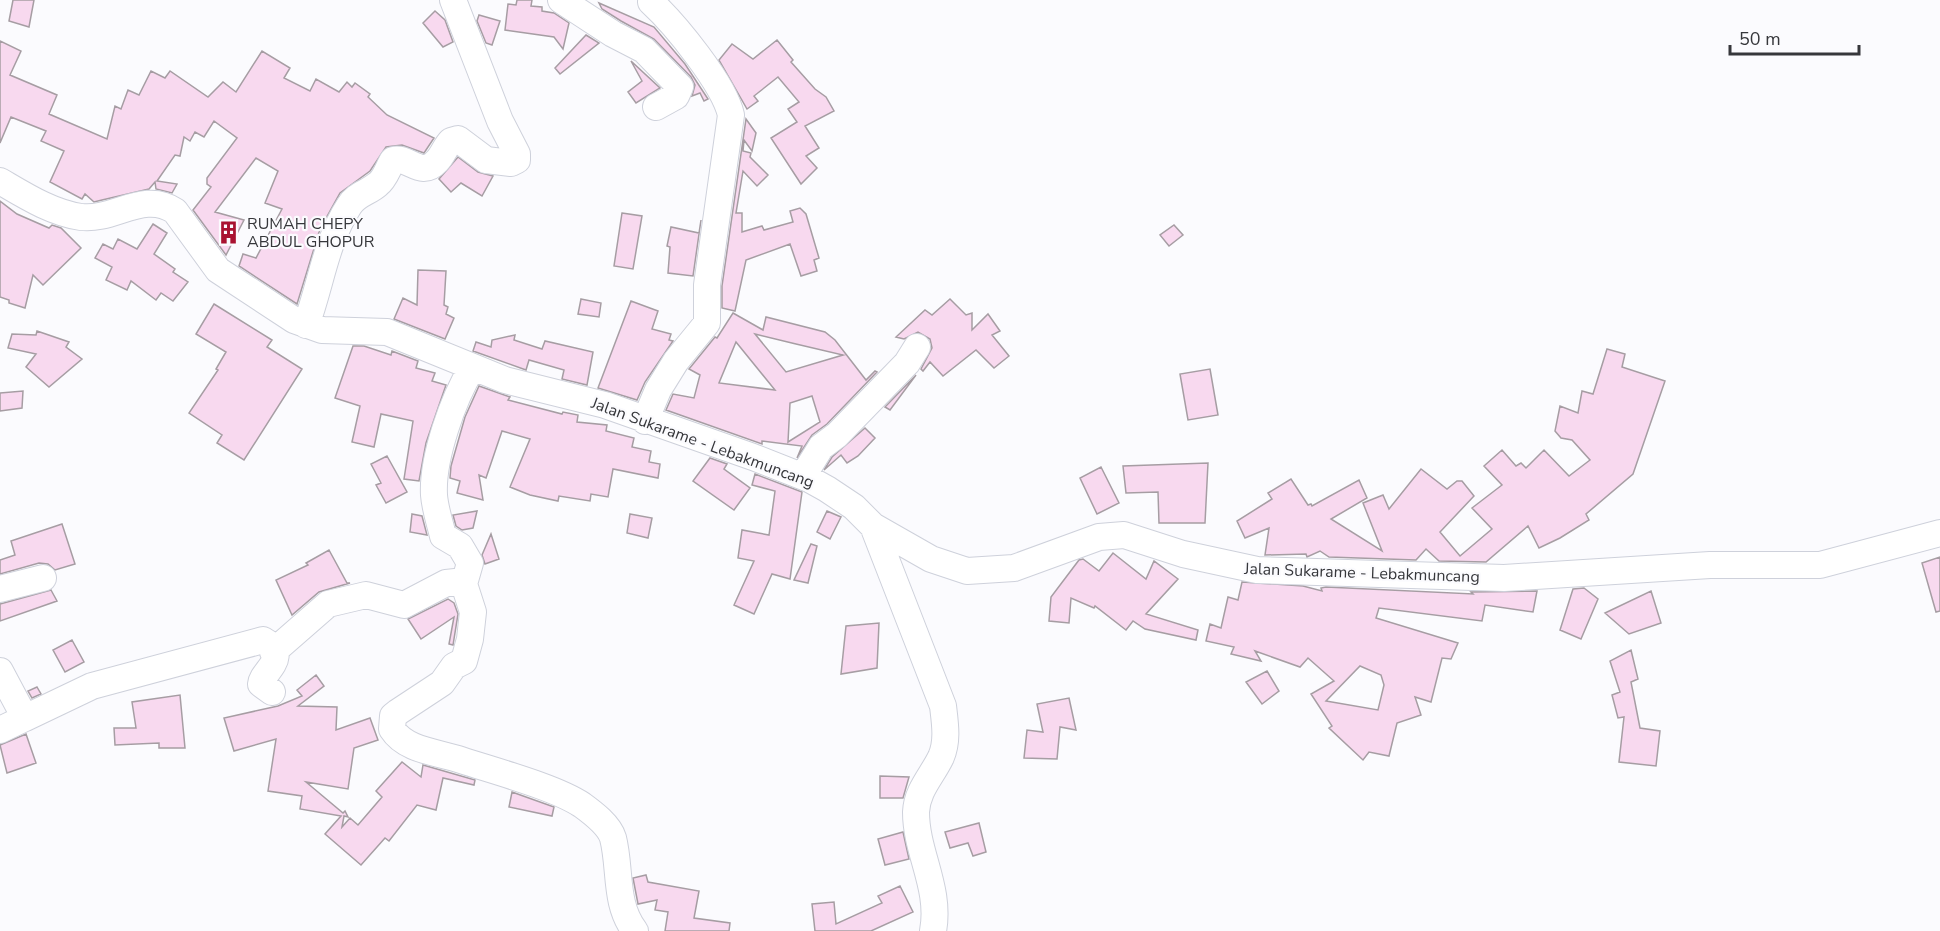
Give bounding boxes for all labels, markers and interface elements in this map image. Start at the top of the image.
scale bar [1730,18,1859,56]
text: 50 m [1739,27,1781,51]
place label: RUMAH CHEPY ABDUL GHOPUR [247,213,375,253]
building icon: RUMAH CHEPY ABDUL GHOPUR [216,219,242,245]
street label: Jalan Sukarame - Lebakmuncang [587,392,817,494]
street label: Jalan Sukarame - Lebakmuncang [1243,558,1480,588]

